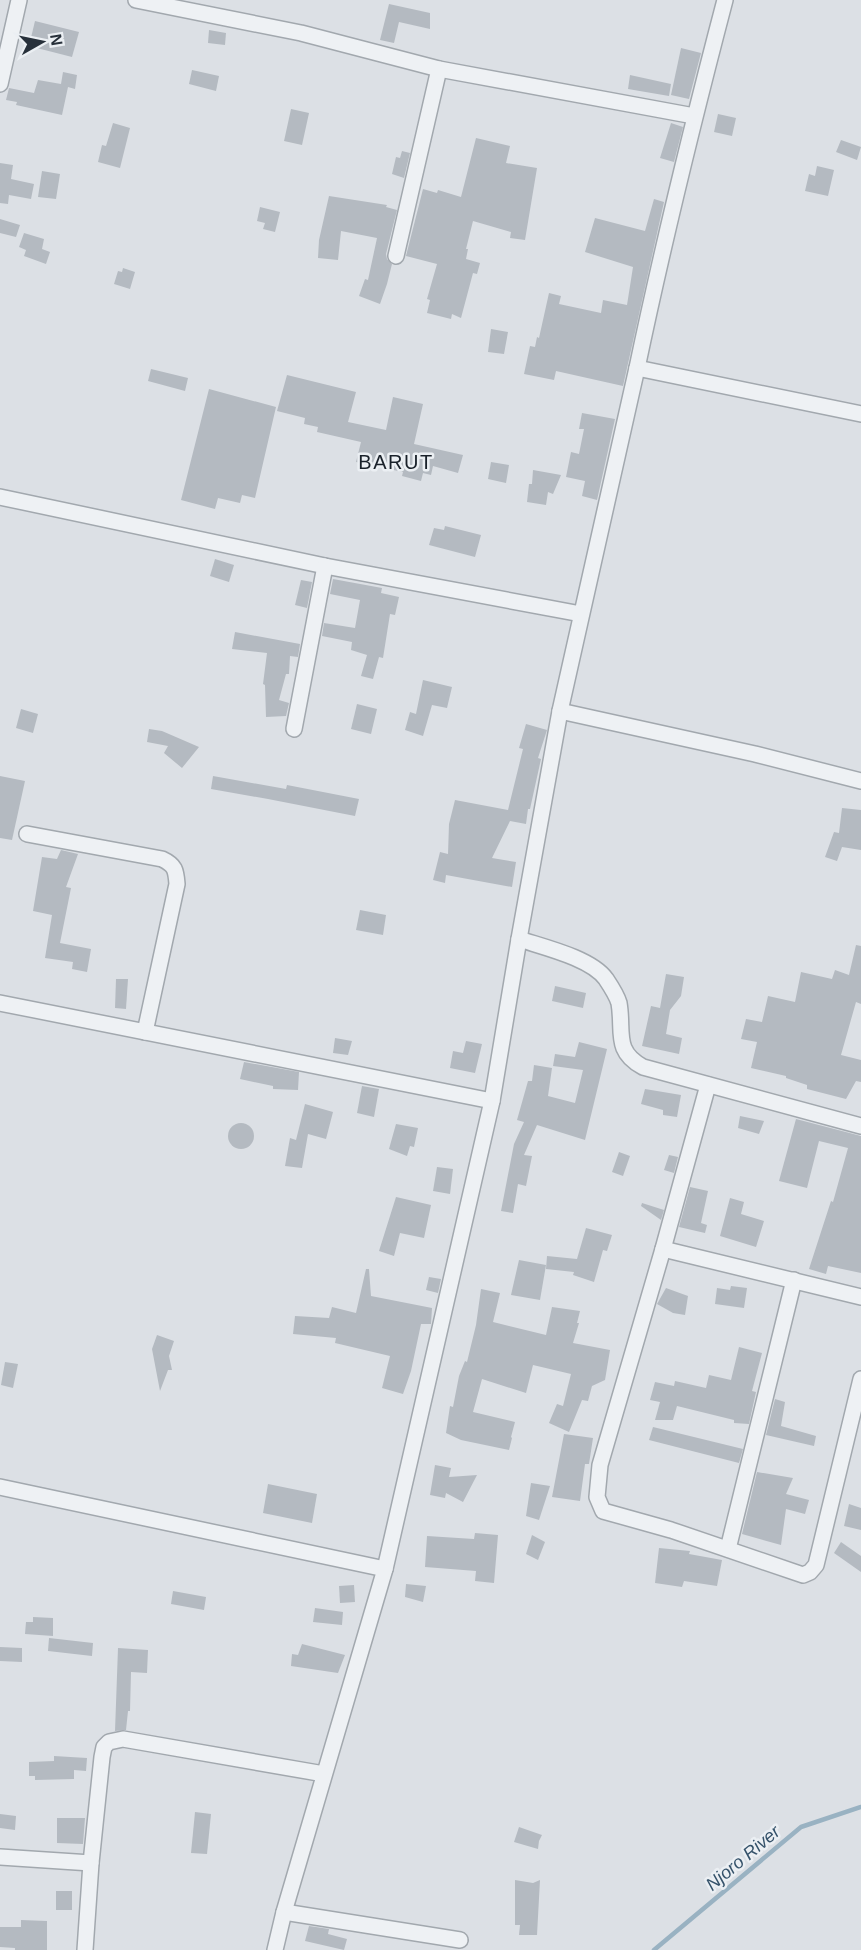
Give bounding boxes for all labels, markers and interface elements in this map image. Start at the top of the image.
north arrow [12,12,72,72]
text: N [47,33,66,47]
district label: BARUT [358,451,434,473]
water label: Njoro River [702,1821,785,1895]

